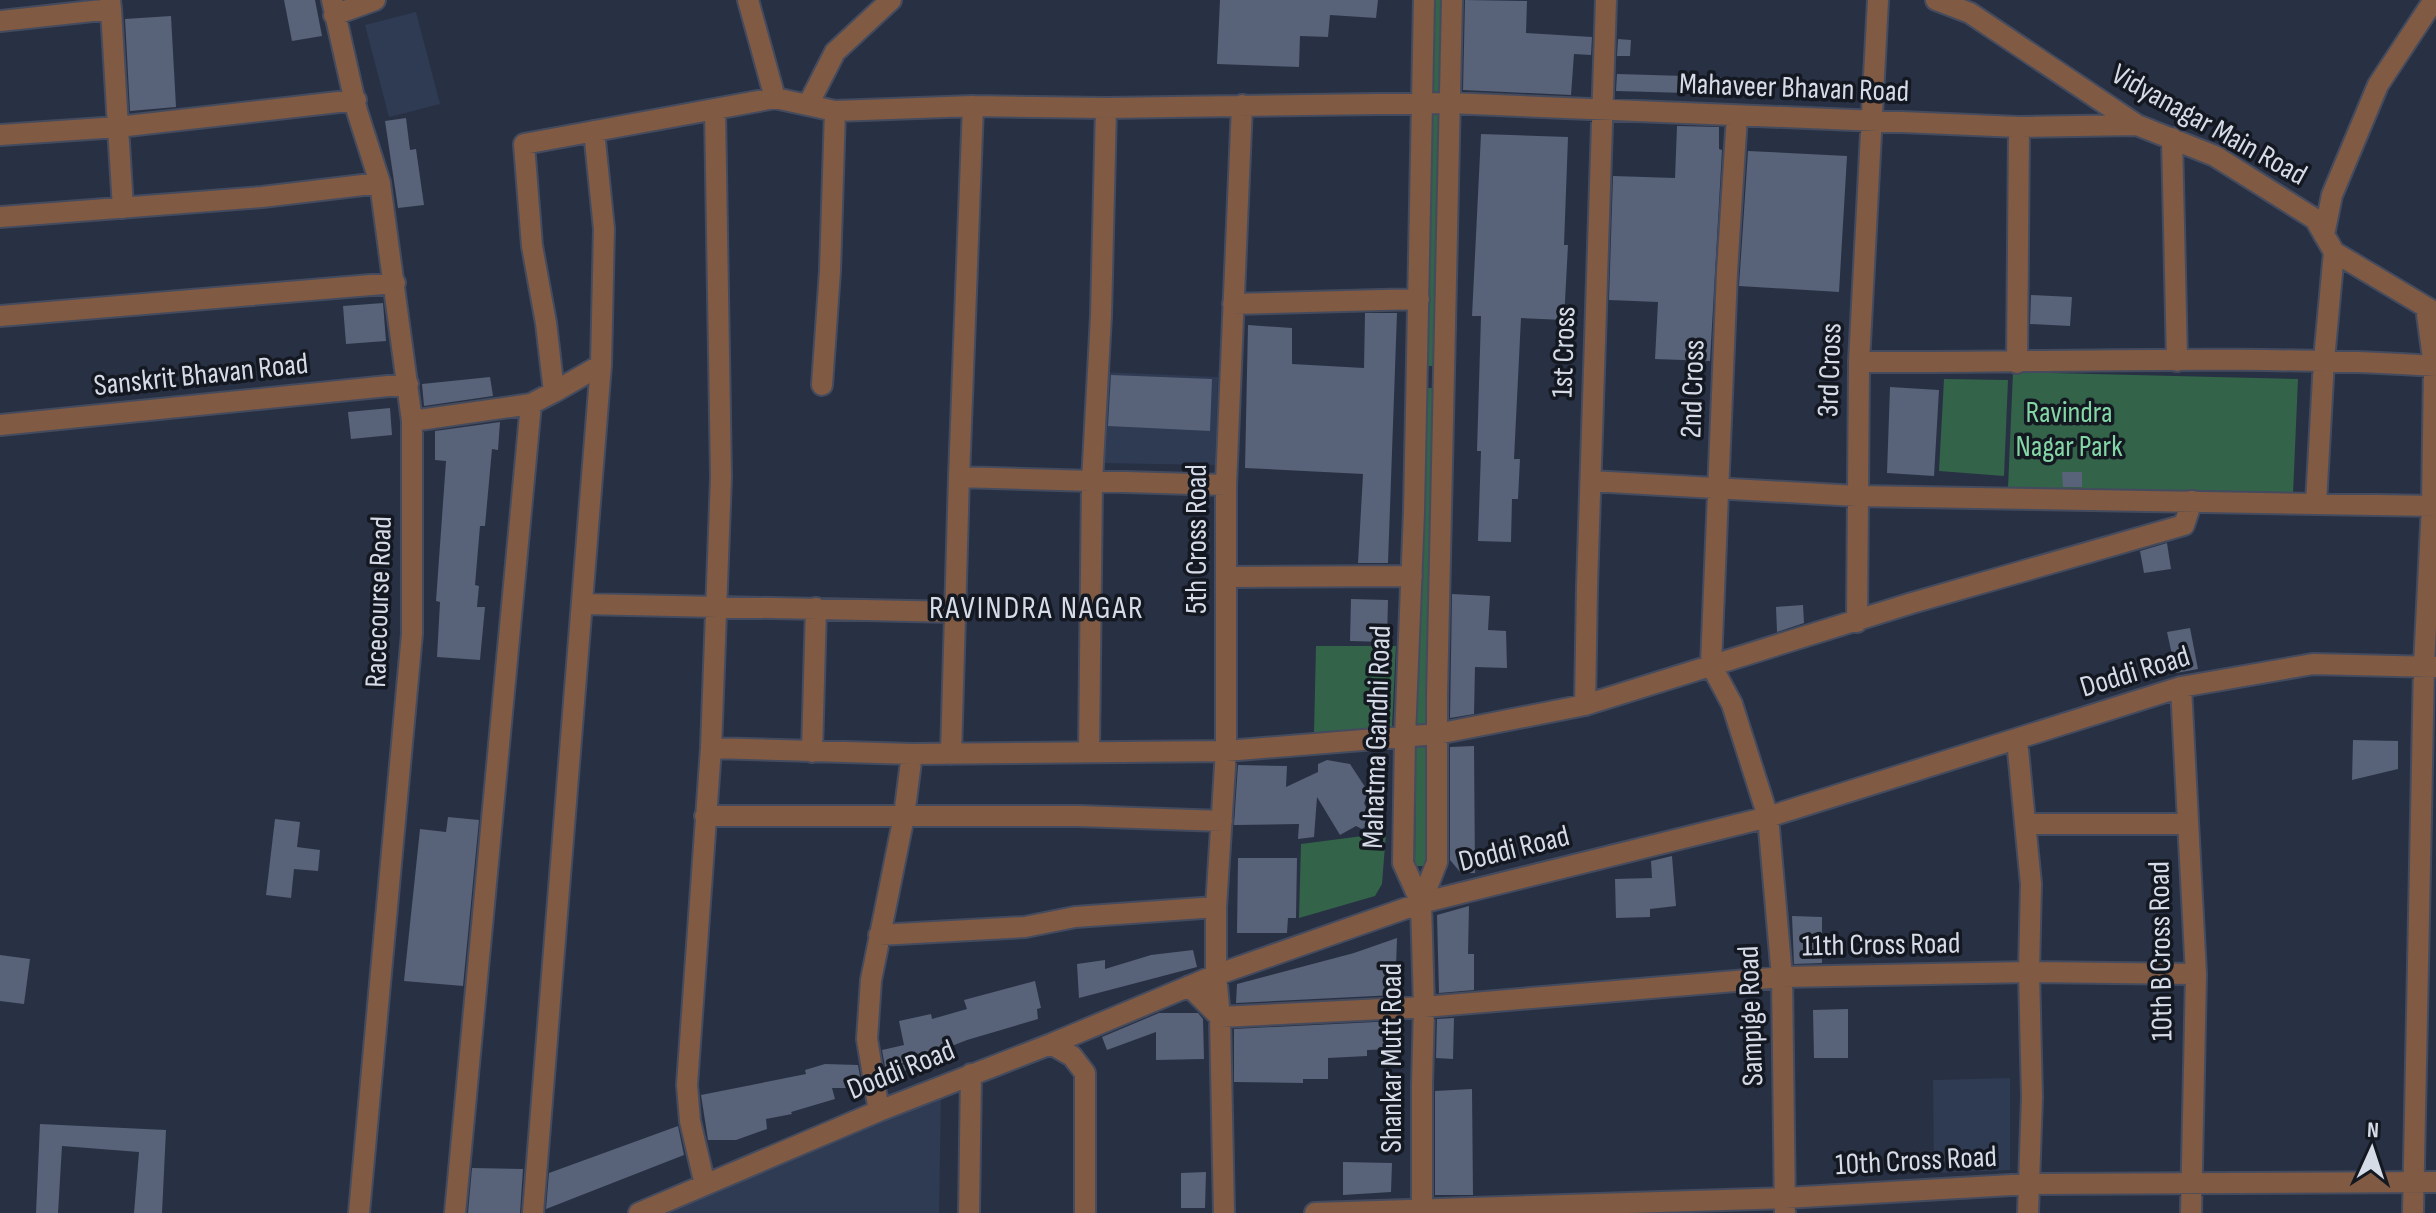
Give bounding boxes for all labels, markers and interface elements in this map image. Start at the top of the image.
street label: Vidyanagar Main Road [2105,56,2313,194]
street label: Mahaveer Bhavan Road [1678,66,1910,110]
street label: 1st Cross [1544,306,1584,398]
street label: 3rd Cross [1810,322,1850,418]
street label: 2nd Cross [1673,339,1713,439]
street label: Sanskrit Bhavan Road [92,346,310,404]
park label: Ravindra Nagar Park [2015,395,2123,465]
street label: 5th Cross Road [1179,464,1215,614]
street label: Racecourse Road [358,516,400,688]
district label: RAVINDRA NAGAR [929,589,1145,628]
street label: Mahatma Gandhi Road [1355,625,1399,849]
street label: Doddi Road [2076,638,2194,706]
street label: Doddi Road [1455,818,1573,880]
street label: 10th B Cross Road [2141,861,2181,1041]
street label: 11th Cross Road [1801,926,1961,964]
street label: Sampige Road [1731,945,1771,1087]
street label: Shankar Mutt Road [1374,963,1410,1153]
street label: Doddi Road [842,1032,960,1108]
north arrow [2332,1109,2412,1189]
text: N [2366,1117,2380,1144]
street label: 10th Cross Road [1834,1139,1998,1183]

